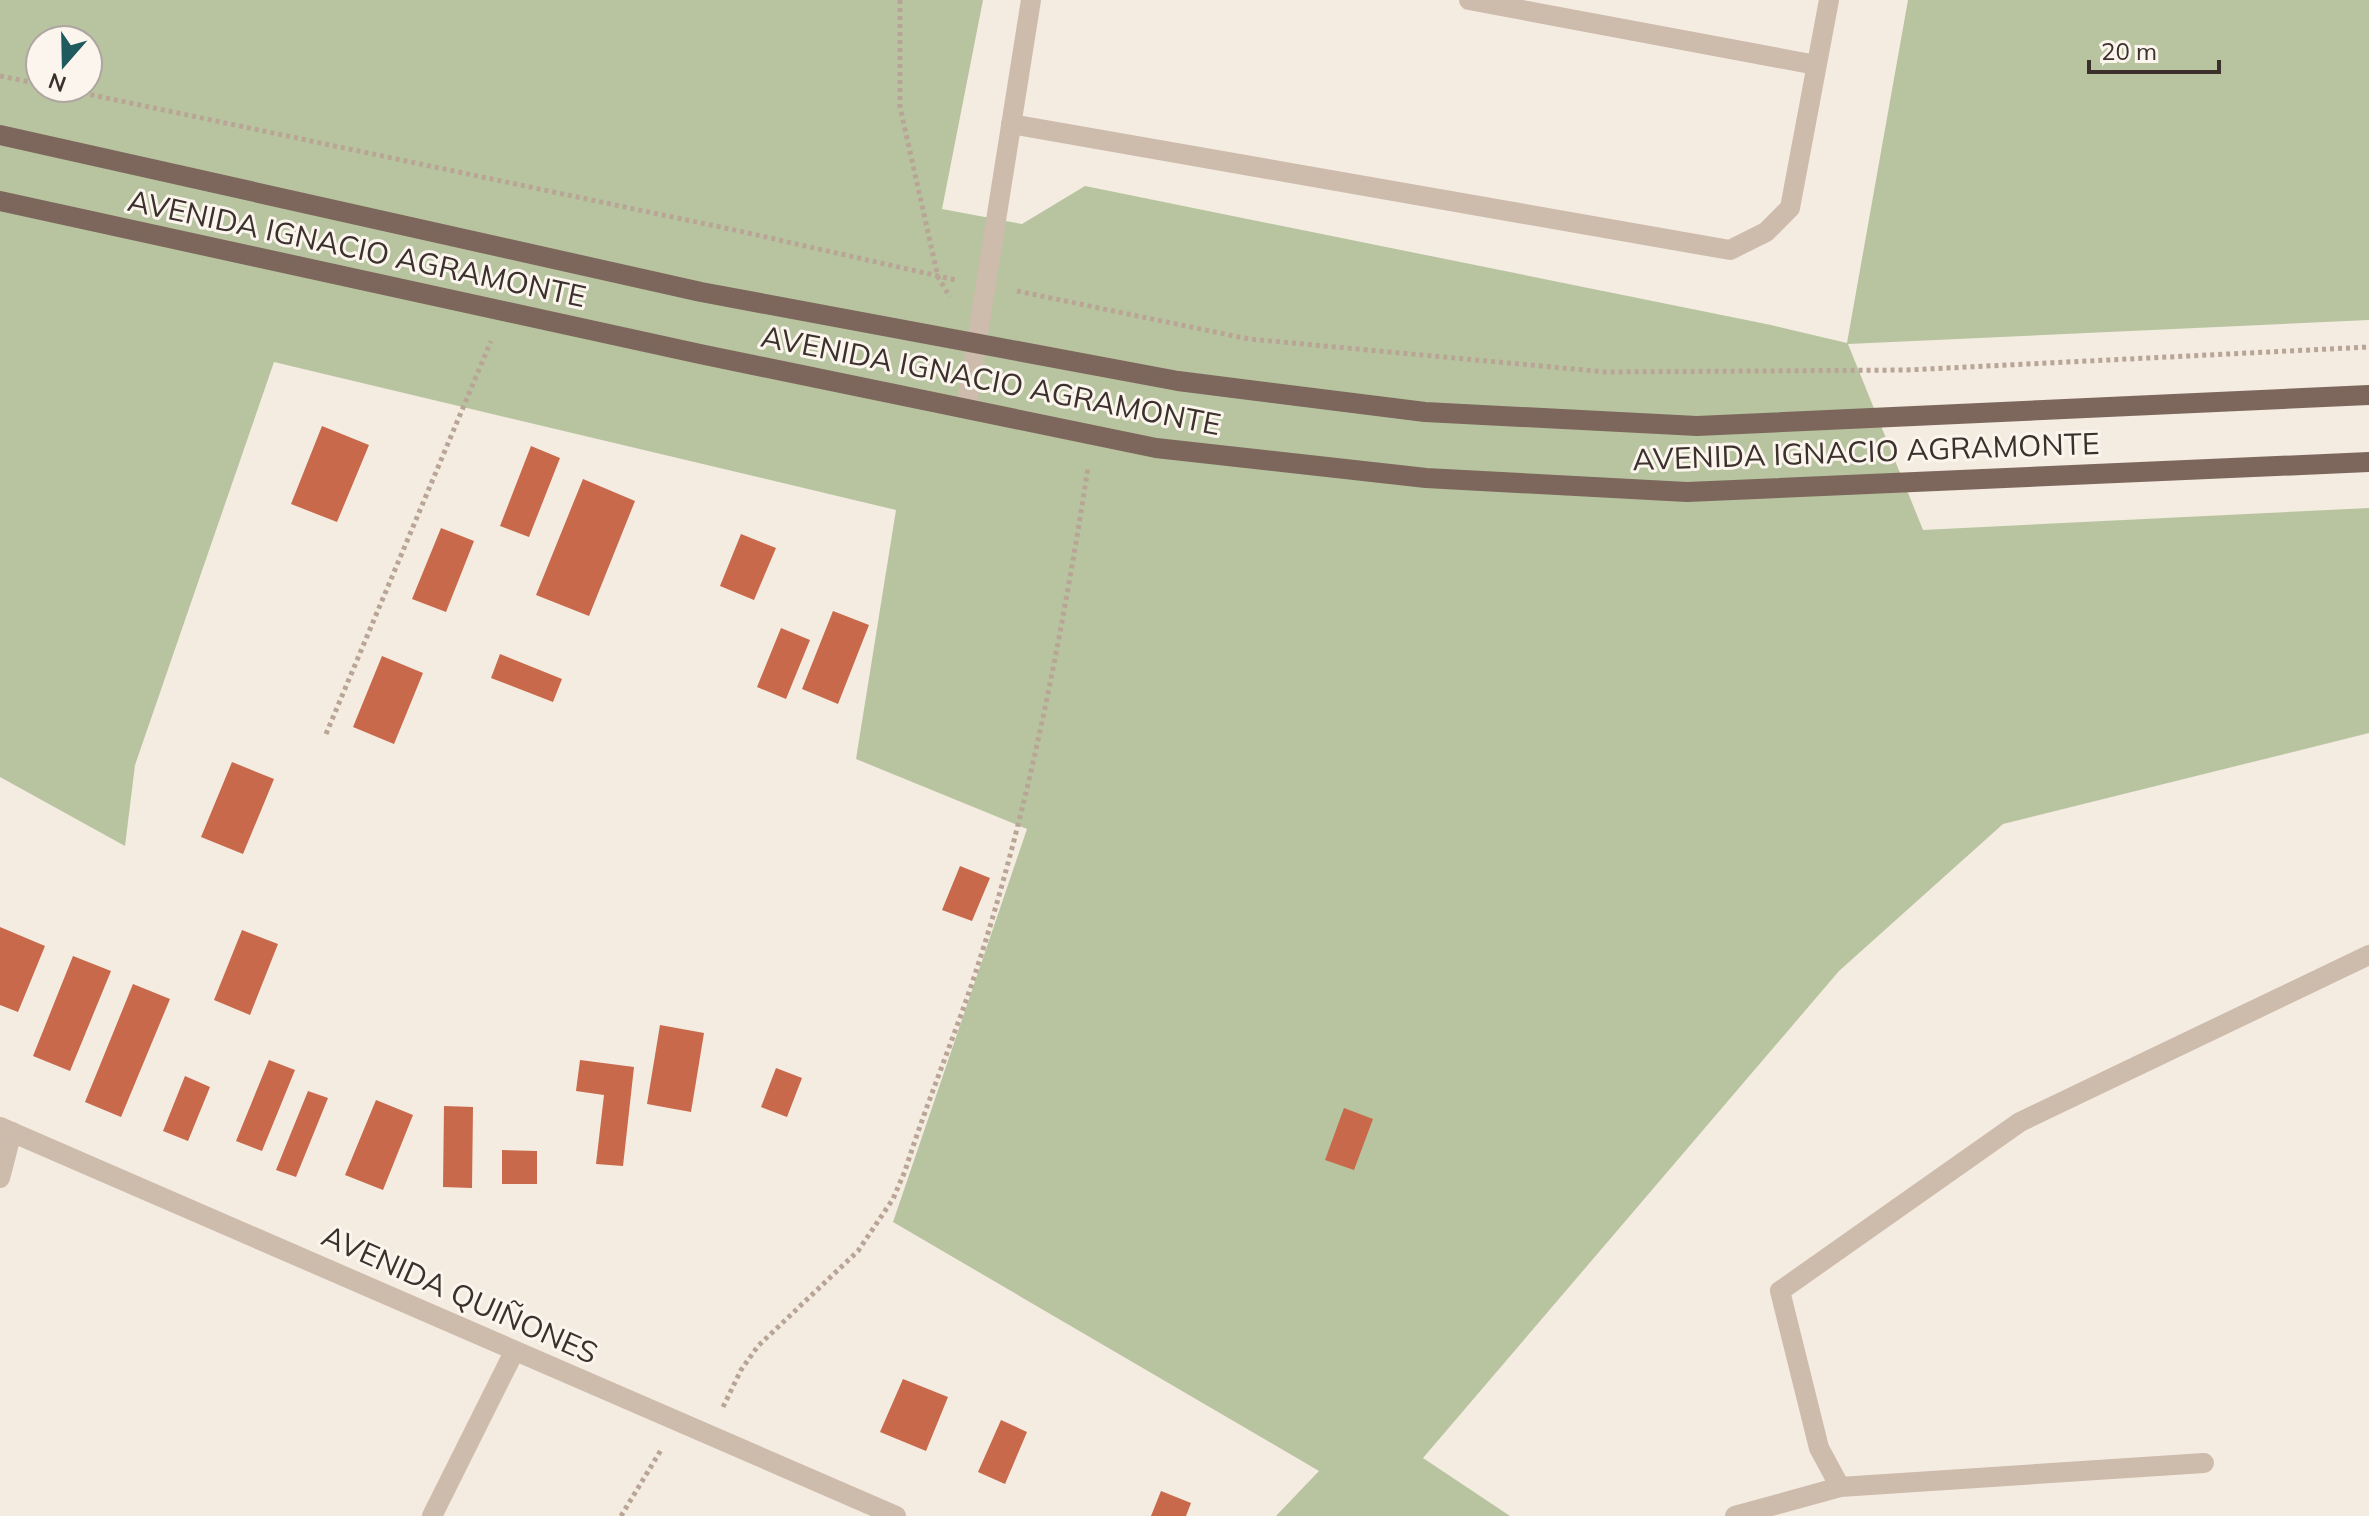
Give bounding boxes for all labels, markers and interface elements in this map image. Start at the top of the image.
north arrow [24,24,104,104]
scale bar [2089,24,2219,74]
text: 20 m [2101,36,2157,66]
text: N [45,67,70,99]
street label: AVENIDA IGNACIO AGRAMONTE [124,181,590,315]
street label: AVENIDA IGNACIO AGRAMONTE [758,317,1224,443]
street label: AVENIDA IGNACIO AGRAMONTE [1632,424,2100,478]
street label: AVENIDA QUIÑONES [316,1216,604,1372]

